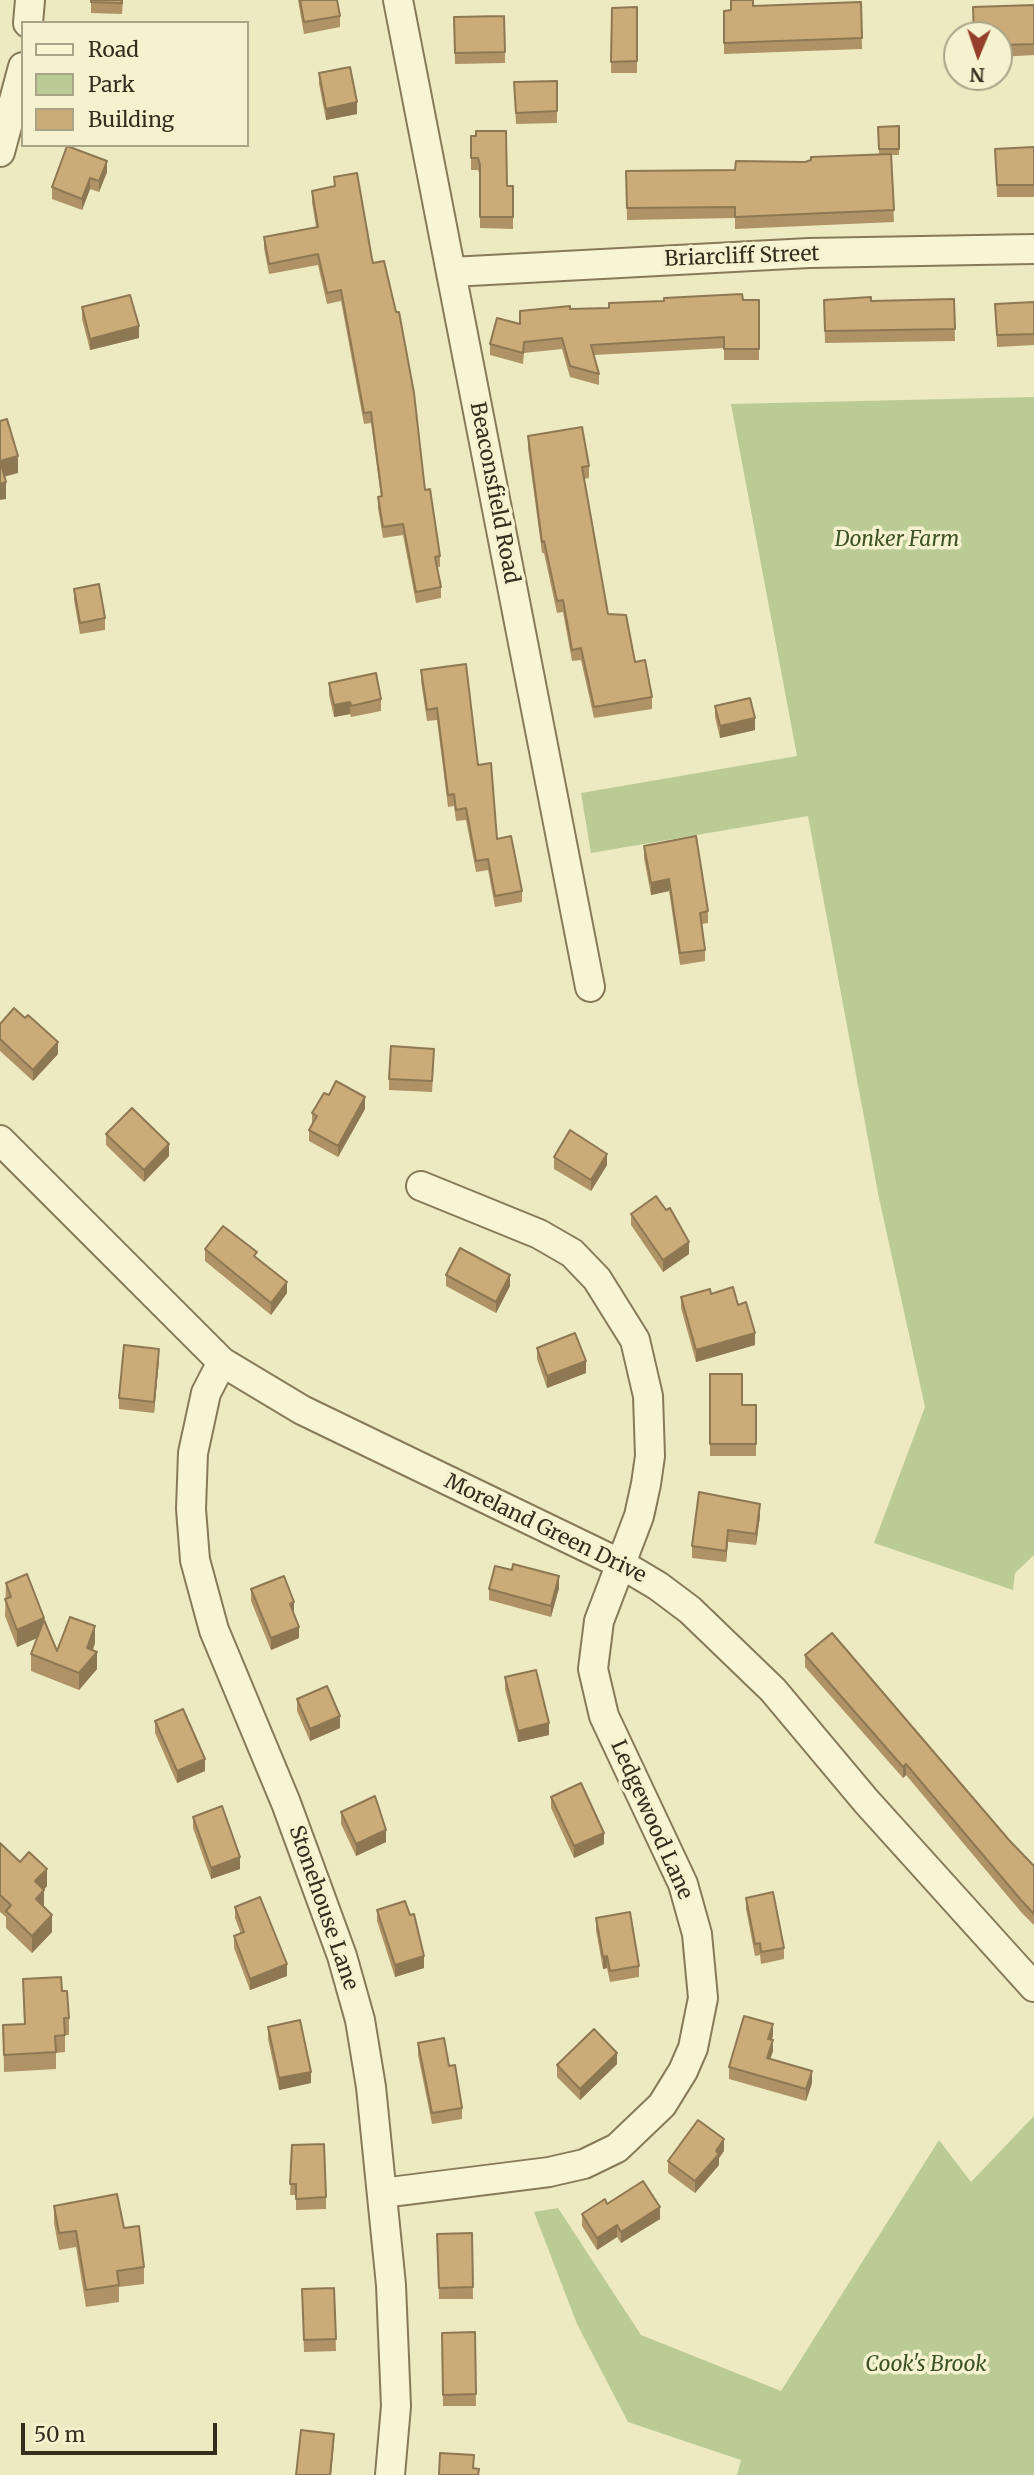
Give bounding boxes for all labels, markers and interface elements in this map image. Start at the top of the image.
legend [21,21,248,147]
north arrow [943,21,1013,91]
text: Road [88,36,139,63]
text: N [969,63,985,87]
text: Park [88,71,135,98]
text: Building [88,106,174,133]
street label: Briarcliff Street [664,242,820,272]
street label: Beaconsfield Road [464,400,524,586]
park label: Donker Farm [835,527,959,553]
street label: Moreland Green Drive [440,1469,650,1589]
street label: Ledgewood Lane [605,1737,697,1903]
street label: Stonehouse Lane [283,1822,363,1994]
park label: Cook's Brook [865,2352,987,2378]
scale bar [24,2408,220,2452]
text: 50 m [34,2421,85,2448]

